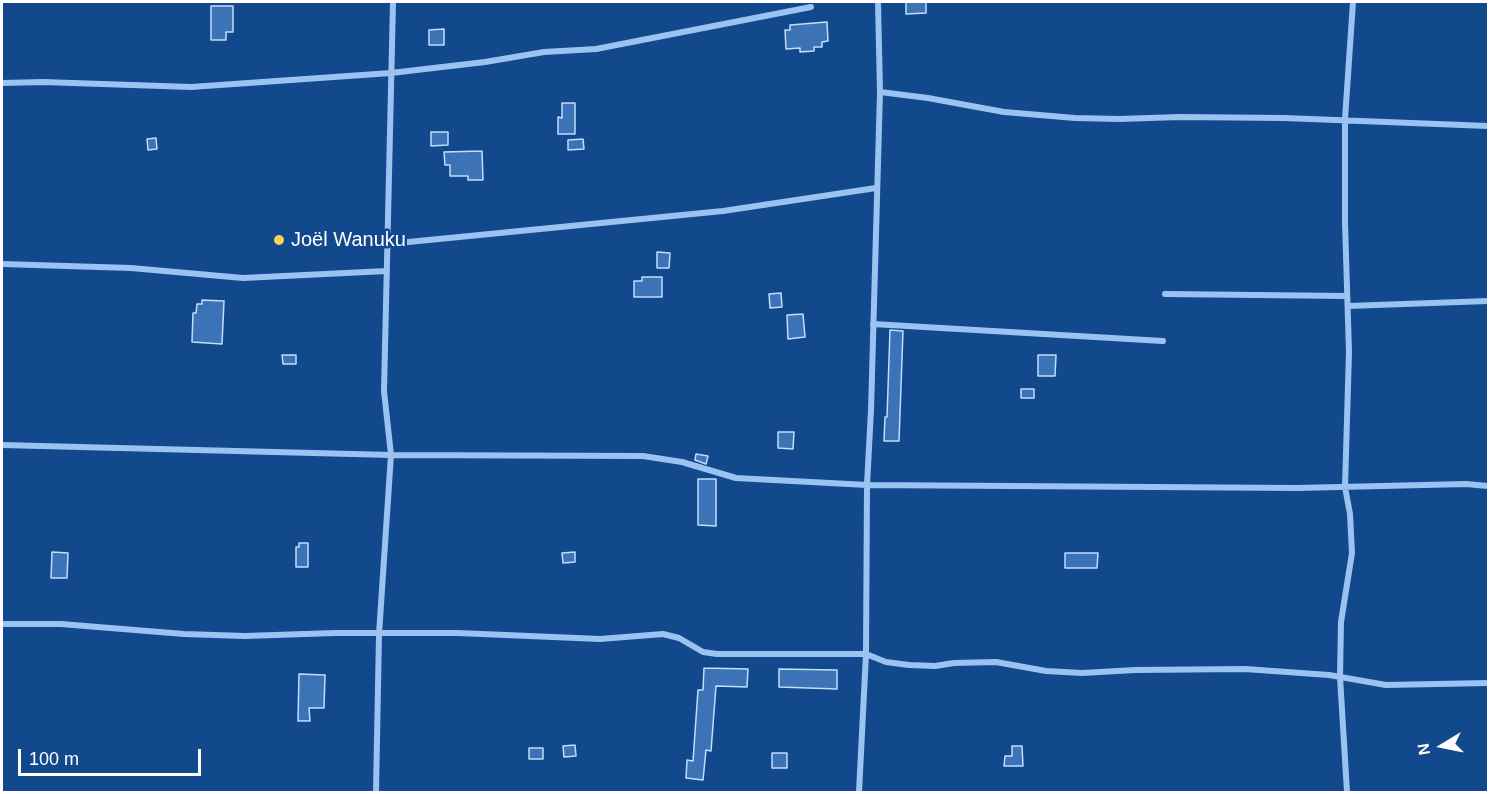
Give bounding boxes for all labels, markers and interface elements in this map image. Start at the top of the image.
place label: Joël Wanuku [291,228,406,252]
marker: Joël Wanuku [272,233,286,247]
north arrow [1412,716,1472,776]
scale bar [21,737,204,775]
text: N [1414,742,1433,756]
text: 100 m [29,749,79,769]

